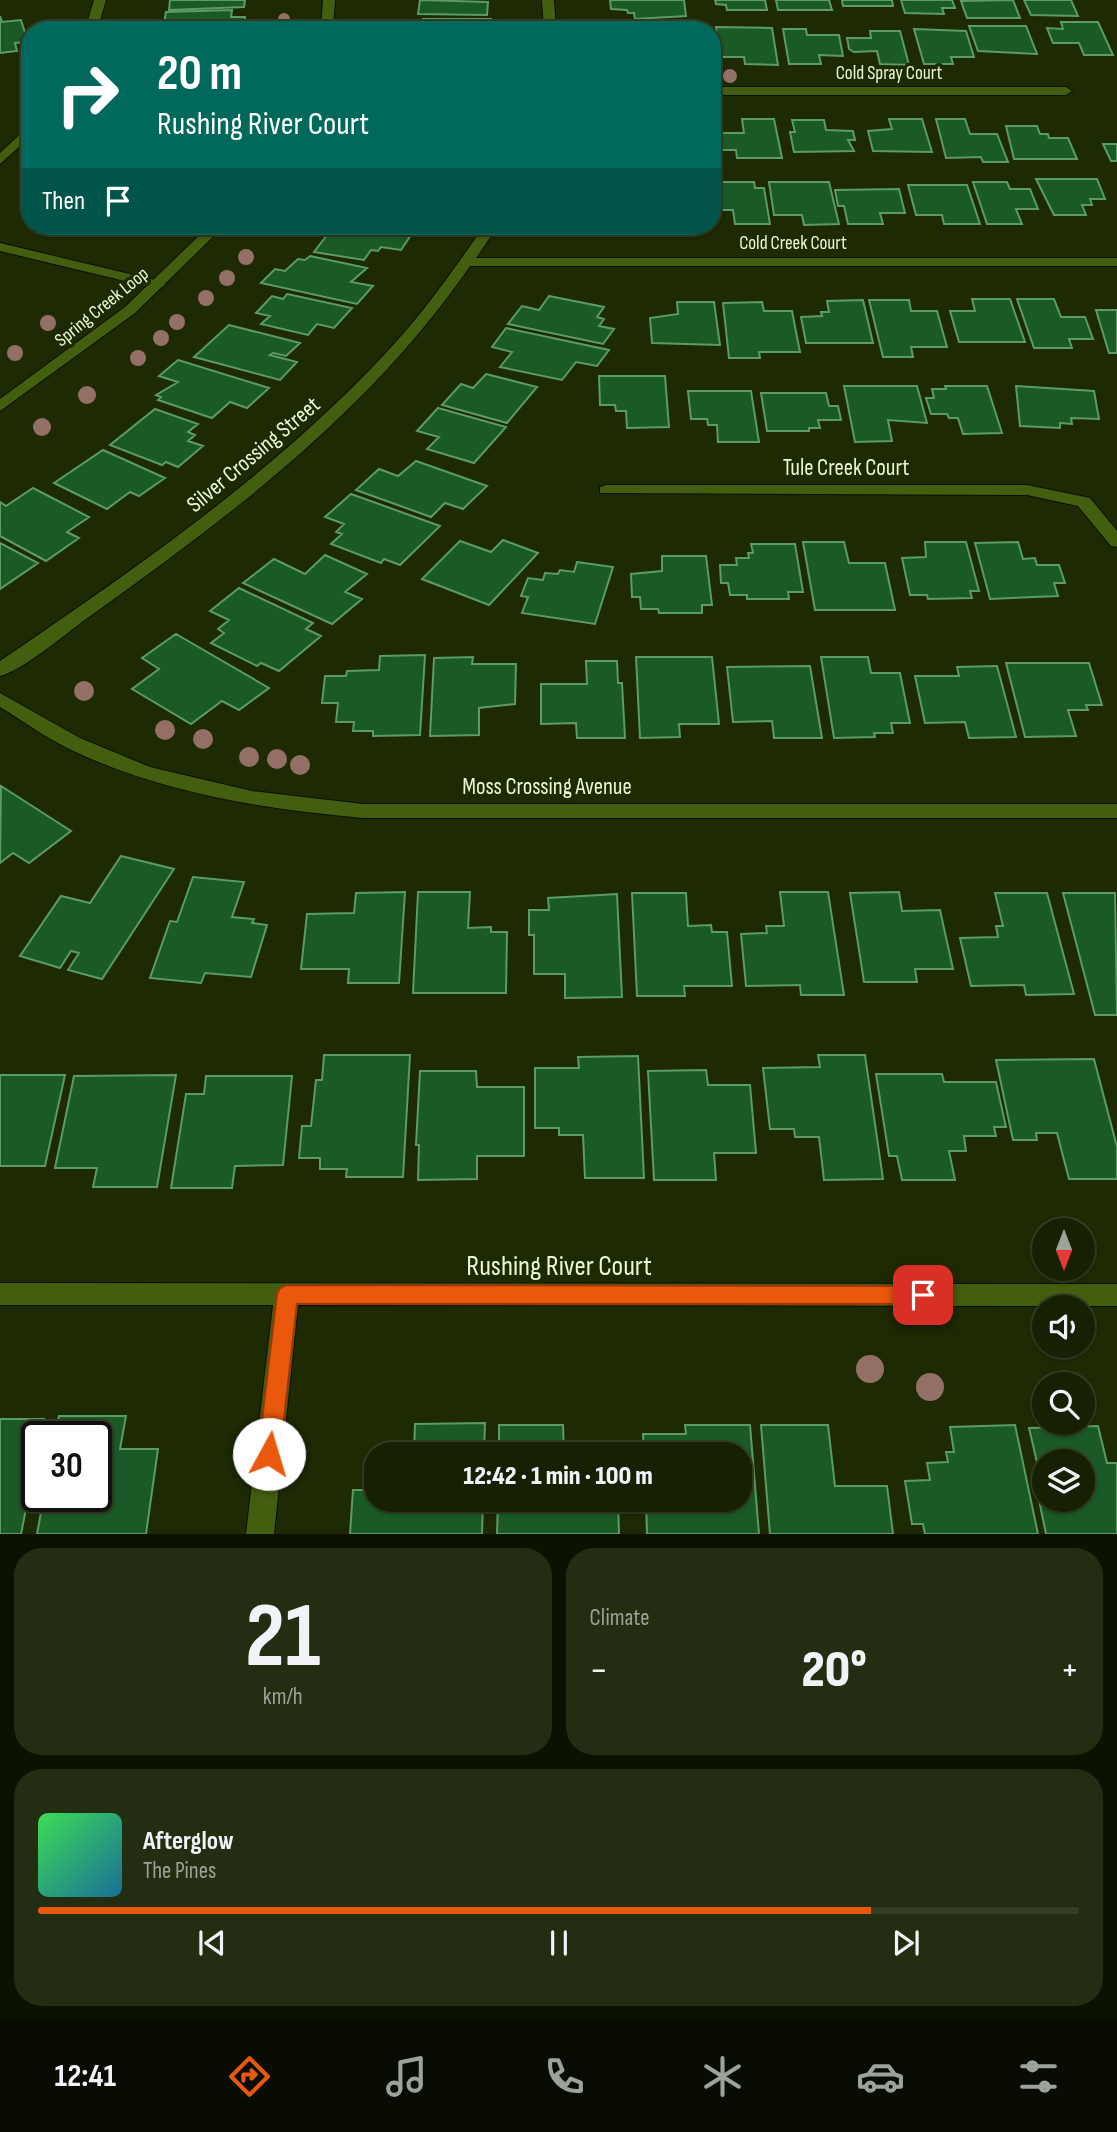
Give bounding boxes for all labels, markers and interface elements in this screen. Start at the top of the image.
text: 20 m [157,45,242,104]
icon: right [42,49,133,140]
street label: Cold Spray Court [836,62,942,85]
text: Rushing River Court [157,105,369,144]
icon: arrive [99,182,137,220]
text: Then [42,186,85,217]
street label: Cold Creek Court [739,232,847,255]
street label: Spring Creek Loop [50,262,153,352]
street label: Silver Crossing Street [181,391,326,519]
street label: Tule Creek Court [783,454,909,482]
street label: Moss Crossing Avenue [462,773,632,801]
north arrow [1032,1218,1096,1281]
map controls [1032,1218,1095,1512]
street label: Rushing River Court [466,1250,652,1283]
pin [893,1265,953,1325]
icon: arrive [904,1276,942,1314]
button: sound [1032,1295,1095,1358]
button: search [1032,1372,1095,1435]
position arrow [232,1417,306,1491]
speed limit sign: 30 [21,1421,112,1512]
button: layers [1032,1449,1095,1512]
text: 12:42 · 1 min · 100 m [463,1461,653,1492]
text: 21 [245,1583,321,1692]
text: Climate [590,1604,649,1632]
text: 20° [802,1639,867,1702]
text: − [590,1648,608,1693]
text: + [1060,1648,1079,1693]
text: km/h [263,1683,303,1711]
text: Afterglow [143,1826,234,1857]
text: The Pines [143,1857,216,1885]
icon: previous [193,1924,231,1962]
icon: pause [540,1924,578,1962]
icon: next [887,1924,925,1962]
icon: directions [225,2052,274,2101]
icon: music [382,2052,431,2101]
icon: phone [540,2052,589,2101]
icon: climate [698,2052,747,2101]
icon: car [856,2052,905,2101]
icon: filters [1014,2052,1063,2101]
text: 12:41 [54,2057,116,2096]

